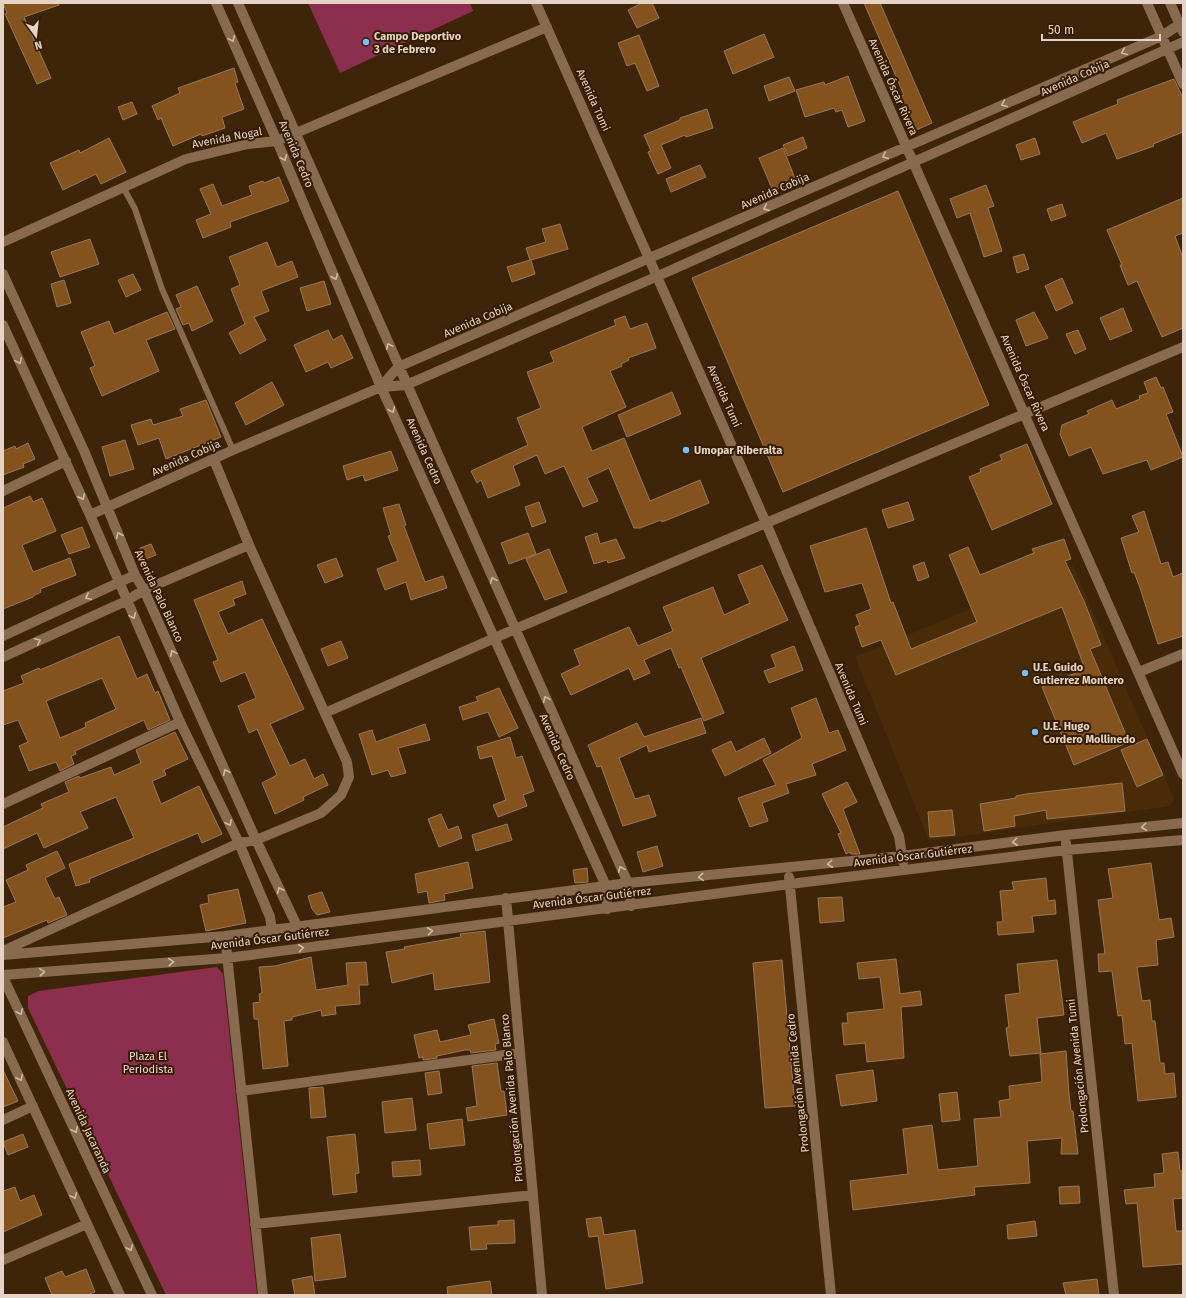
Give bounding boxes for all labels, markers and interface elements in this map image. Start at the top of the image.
north arrow [16,16,56,56]
scale bar [1042,16,1160,42]
text: 50 m [1048,23,1074,37]
place label: Campo Deportivo 3 de Febrero [373,30,462,56]
one-way arrow [227,34,235,42]
street label: Avenida Óscar Rivera [866,36,921,137]
marker: Campo Deportivo 3 de Febrero [361,37,371,47]
text: N [33,38,44,52]
one-way arrow [1120,48,1127,56]
street label: Avenida Cobija [1039,57,1111,99]
street label: Avenida Tumi [573,67,613,133]
one-way arrow [1001,99,1009,107]
street label: Avenida Cedro [276,119,316,189]
street label: Avenida Nogal [191,125,263,151]
one-way arrow [882,151,890,159]
one-way arrow [280,154,288,161]
street label: Avenida Cobija [739,170,811,212]
one-way arrow [763,203,771,211]
one-way arrow [330,273,338,281]
street label: Avenida Cobija [442,300,514,340]
street label: Avenida Óscar Rivera [998,332,1053,433]
one-way arrow [385,343,393,350]
one-way arrow [14,356,22,364]
street label: Avenida Tumi [704,363,744,429]
one-way arrow [387,406,395,413]
street label: Avenida Cedro [404,416,444,486]
street label: Avenida Cobija [150,437,222,479]
place label: Umopar Riberalta [694,444,782,457]
marker: Umopar Riberalta [681,445,691,455]
one-way arrow [77,492,85,500]
one-way arrow [115,532,123,539]
street label: Avenida Palo Blanco [132,548,186,644]
one-way arrow [490,576,498,584]
one-way arrow [84,592,92,600]
one-way arrow [128,612,136,619]
one-way arrow [34,638,42,646]
one-way arrow [170,650,178,658]
street label: Avenida Tumi [832,661,870,727]
place label: U.E. Guido Gutierrez Montero [1033,661,1125,687]
marker: U.E. Guido Gutierrez Montero [1020,668,1030,678]
one-way arrow [543,695,551,703]
street label: Avenida Cedro [537,712,577,782]
place label: U.E. Hugo Cordero Mollinedo [1043,720,1136,746]
marker: U.E. Hugo Cordero Mollinedo [1030,727,1040,737]
one-way arrow [223,769,231,777]
one-way arrow [224,819,232,826]
one-way arrow [1141,822,1147,831]
one-way arrow [1012,837,1018,846]
street label: Avenida Óscar Gutiérrez [853,841,973,870]
one-way arrow [827,859,833,868]
one-way arrow [618,865,626,872]
one-way arrow [698,872,704,881]
street label: Avenida Óscar Gutiérrez [532,883,652,912]
one-way arrow [277,887,285,895]
street label: Avenida Óscar Gutiérrez [210,924,330,953]
one-way arrow [427,927,433,936]
one-way arrow [298,944,304,953]
one-way arrow [168,958,175,967]
one-way arrow [39,968,45,977]
street label: Prolongación Avenida Tumi [1064,998,1092,1134]
one-way arrow [15,1008,23,1016]
street label: Prolongación Avenida Palo Blanco [498,1013,526,1183]
street label: Prolongación Avenida Cedro [784,1013,812,1153]
park label: Plaza El Periodista [123,1050,173,1076]
one-way arrow [15,1073,23,1081]
street label: Avenida Jacaranda [63,1087,113,1175]
one-way arrow [70,1126,78,1133]
one-way arrow [69,1191,77,1199]
one-way arrow [125,1243,133,1251]

